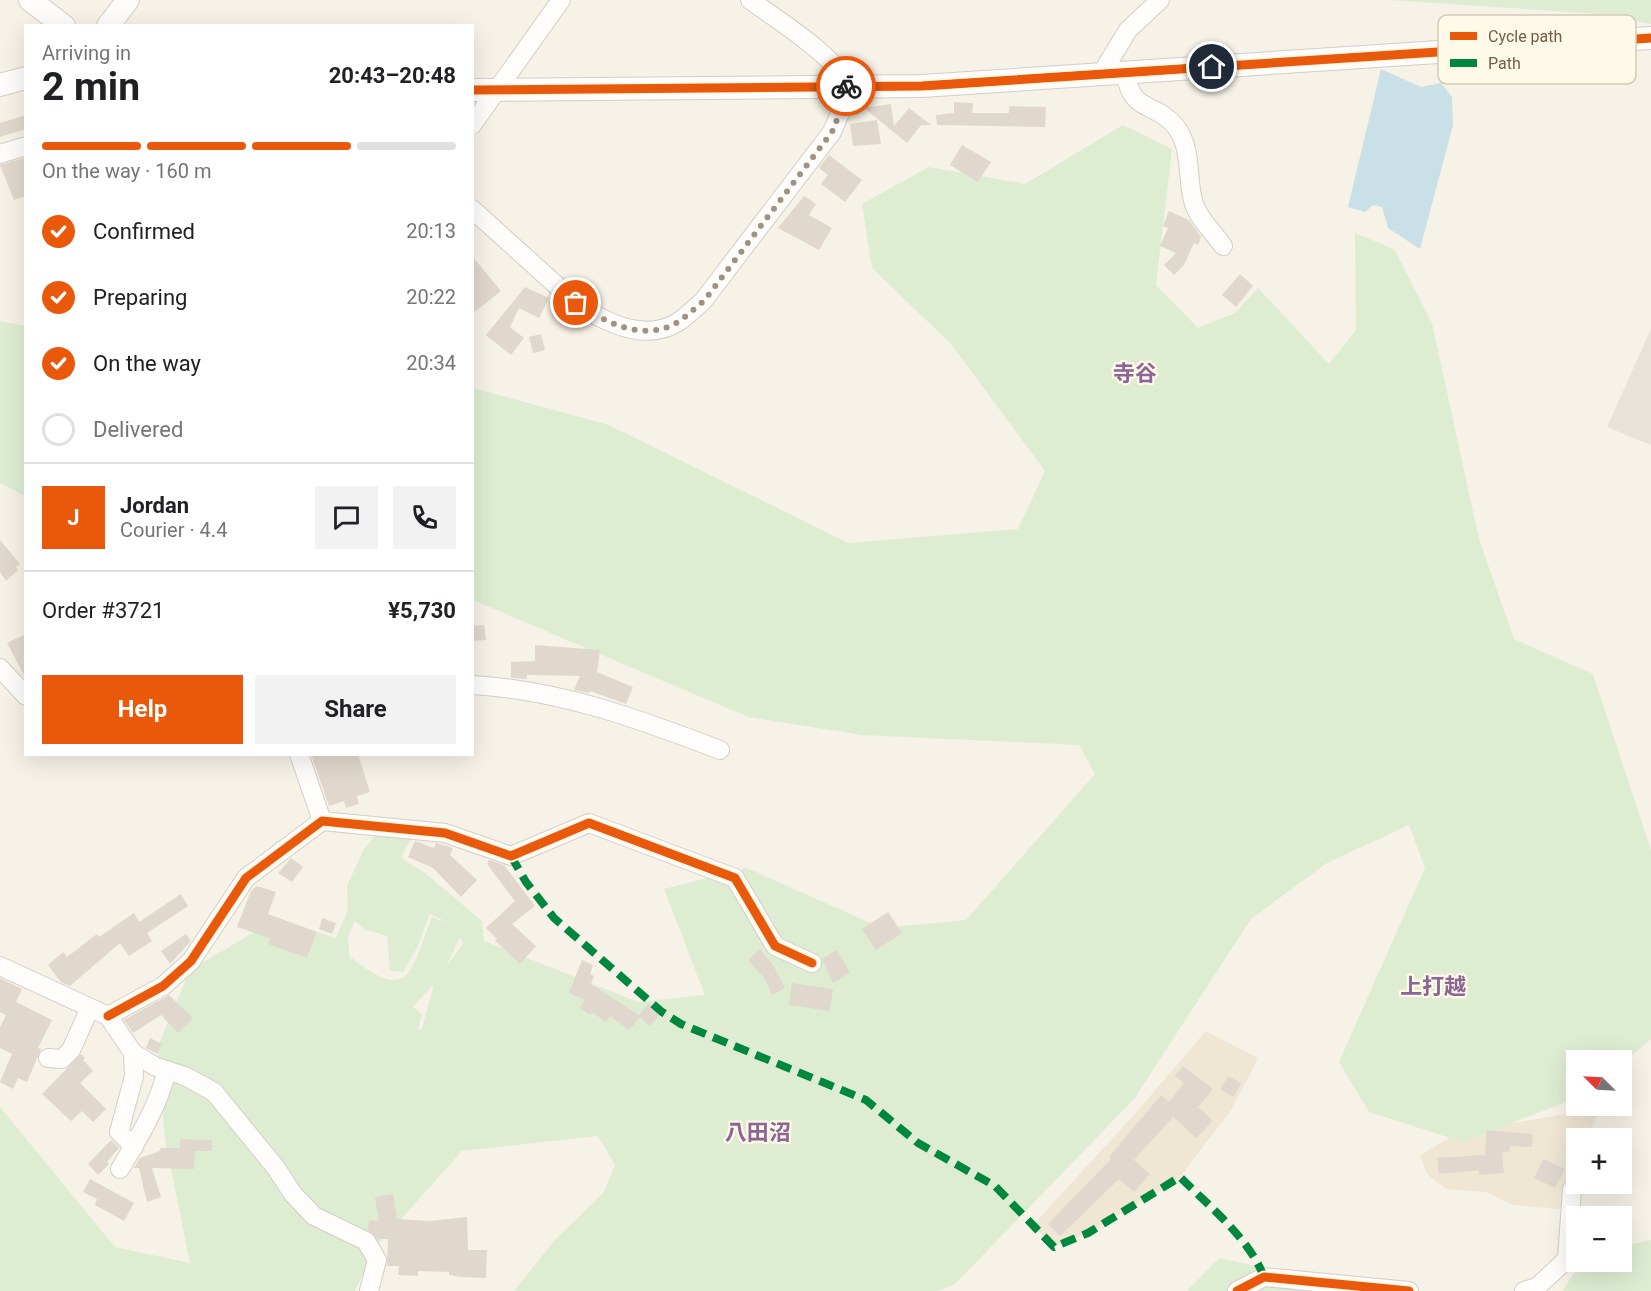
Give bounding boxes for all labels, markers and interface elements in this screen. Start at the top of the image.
legend [1438,15,1636,84]
text: Cycle path [1488,27,1562,46]
text: Arriving in [42,41,131,65]
pin [1186,41,1237,92]
icon: home [1195,50,1228,83]
text: Path [1488,54,1521,73]
courier [816,56,876,116]
text: 20:43–20:48 [329,63,456,88]
text: 2 min [42,64,140,110]
icon: bike [830,70,863,103]
text: On the way · 160 m [42,159,211,183]
icon: check [42,215,75,248]
text: Confirmed [93,219,195,244]
text: 20:13 [406,219,456,243]
pin [550,277,601,328]
icon: check [42,281,75,314]
text: Preparing [93,285,187,310]
text: 20:22 [406,285,456,309]
icon: bag [559,286,592,319]
icon: check [42,347,75,380]
text: On the way [93,351,201,376]
text: 20:34 [406,351,456,375]
district label: 寺谷 [1113,361,1157,386]
text: Delivered [93,417,183,442]
button: chat [315,486,378,549]
button: phone [393,486,456,549]
text: Jordan [120,493,189,518]
text: J [67,505,80,530]
text: Courier · 4.4 [120,518,227,542]
text: Order #3721 [42,598,164,623]
text: ¥5,730 [388,598,456,623]
button: Help [42,675,243,744]
button: Share [255,675,456,744]
district label: 上打越 [1400,974,1466,999]
north arrow [1566,1050,1632,1116]
map controls [1566,1050,1632,1272]
district label: 八田沼 [725,1120,791,1145]
button: + [1566,1128,1632,1194]
button: − [1566,1206,1632,1272]

